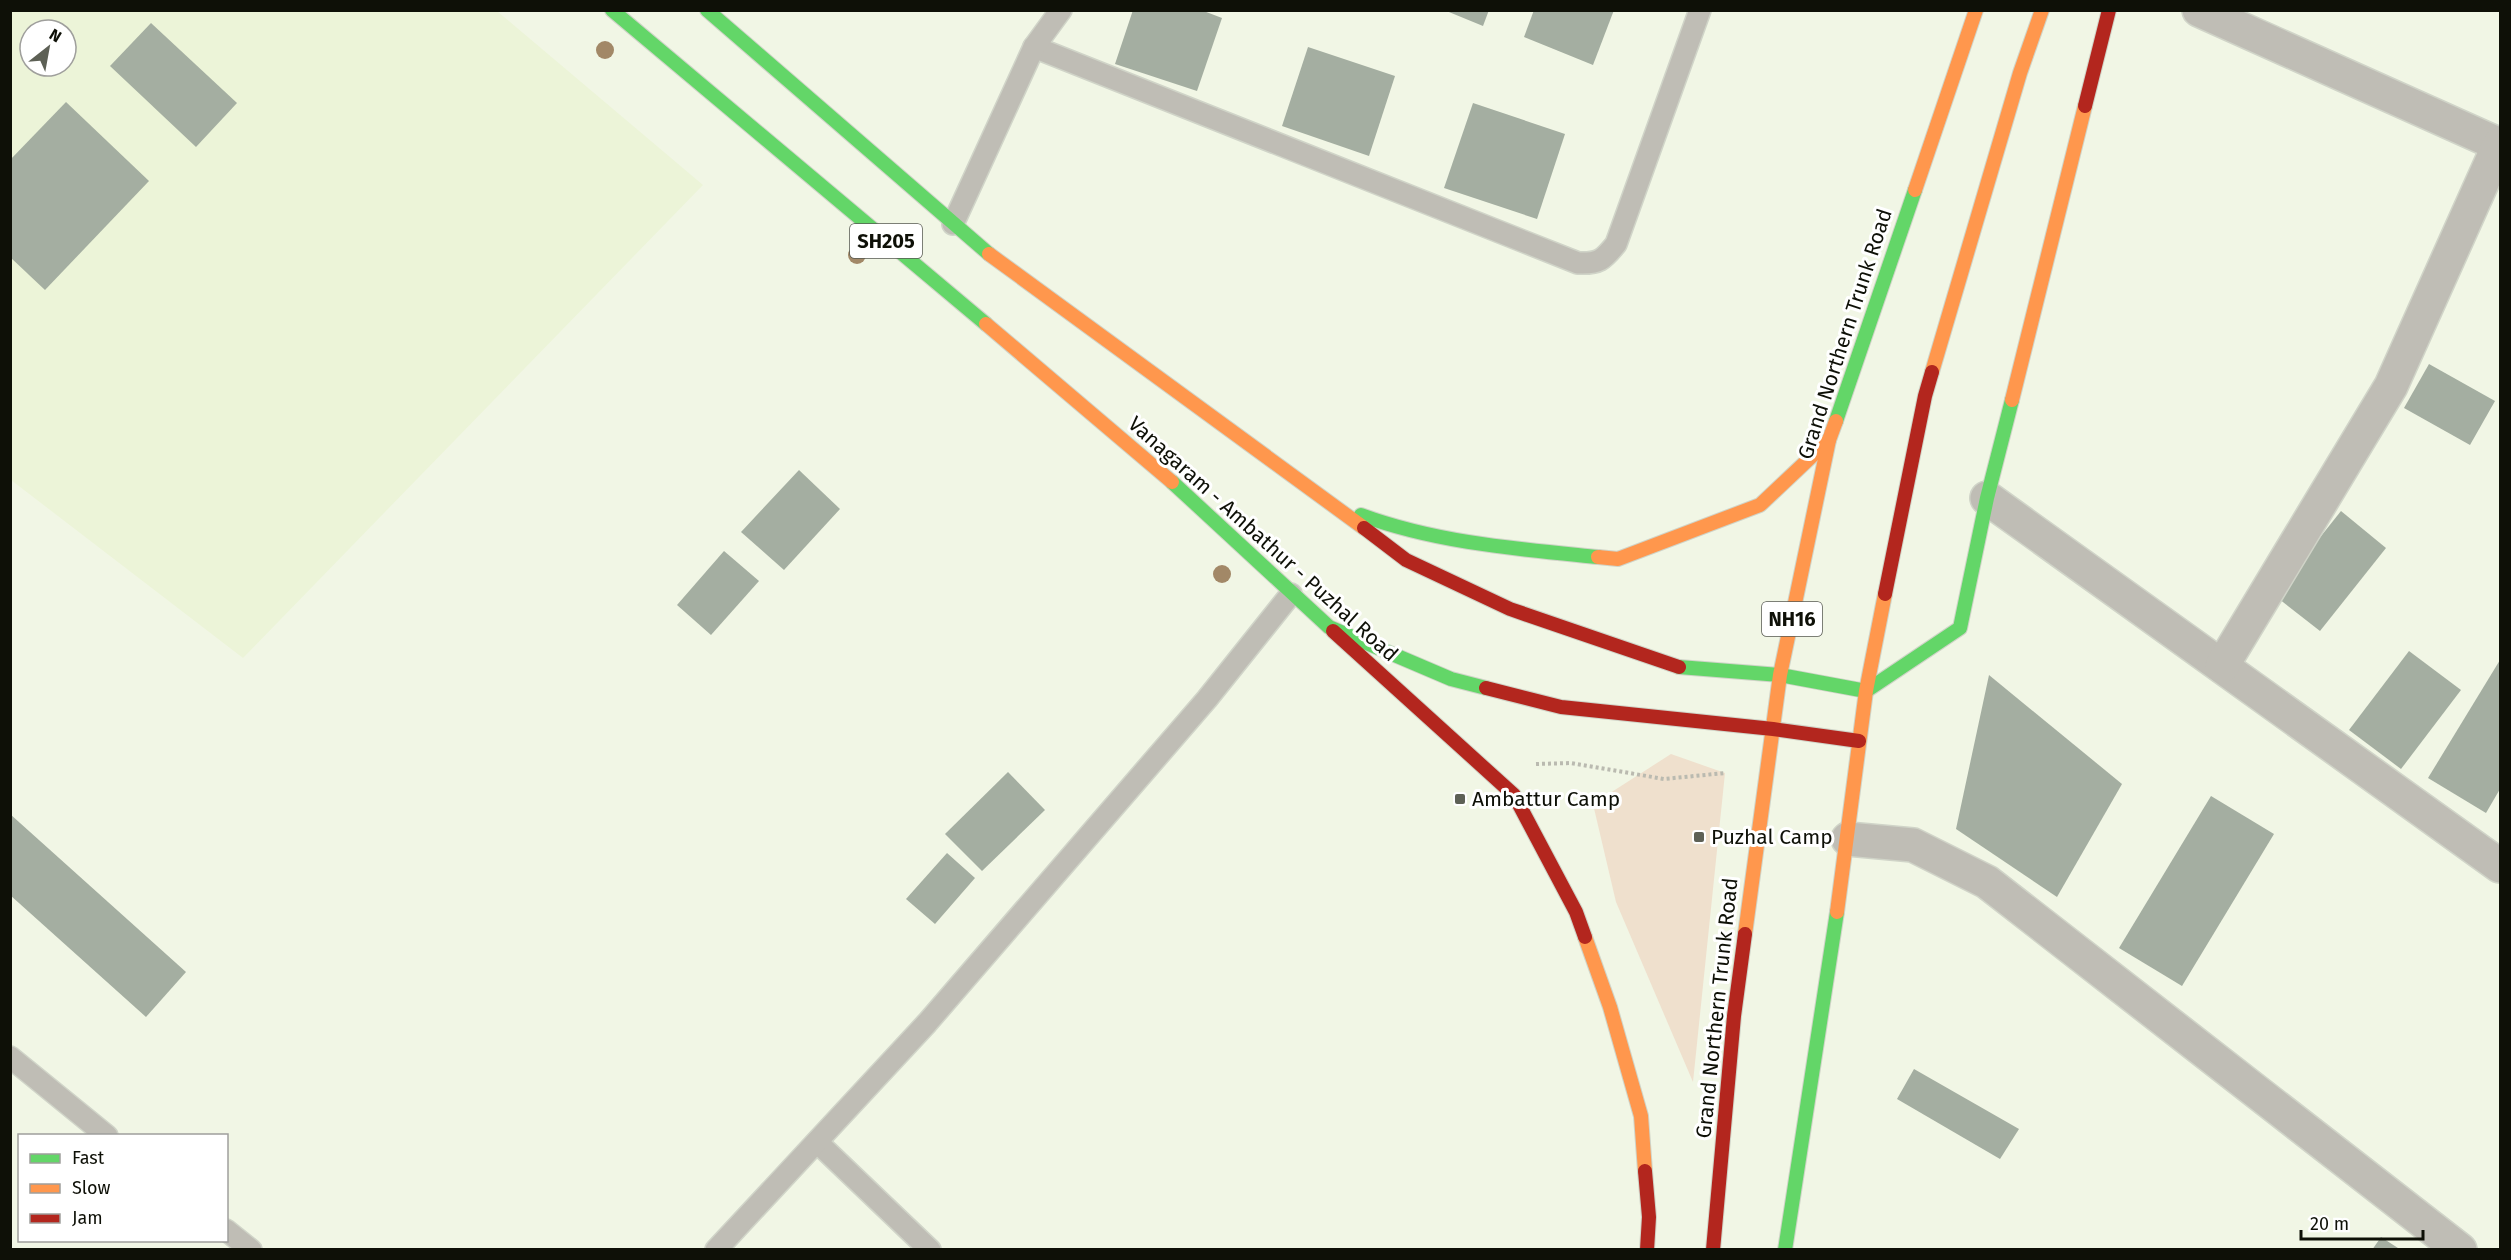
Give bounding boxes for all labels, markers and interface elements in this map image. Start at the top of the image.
north arrow [18,18,78,78]
text: N [46,25,65,46]
street label: Grand Northern Trunk Road [1792,205,1898,463]
road number: SH205 [850,224,922,258]
street label: Vanagaram - Ambathur - Puzhal Road [1123,411,1403,667]
road number: NH16 [1762,602,1822,636]
place label: Ambattur Camp [1472,786,1620,812]
marker: Ambattur Camp [1453,792,1467,806]
place label: Puzhal Camp [1711,824,1833,850]
marker: Puzhal Camp [1692,830,1706,844]
street label: Grand Northern Trunk Road [1690,876,1744,1140]
legend [18,1134,228,1242]
text: Fast [72,1147,105,1169]
text: Slow [72,1177,111,1199]
scale bar [2301,1203,2422,1241]
text: Jam [72,1207,103,1229]
text: 20 m [2310,1213,2349,1235]

